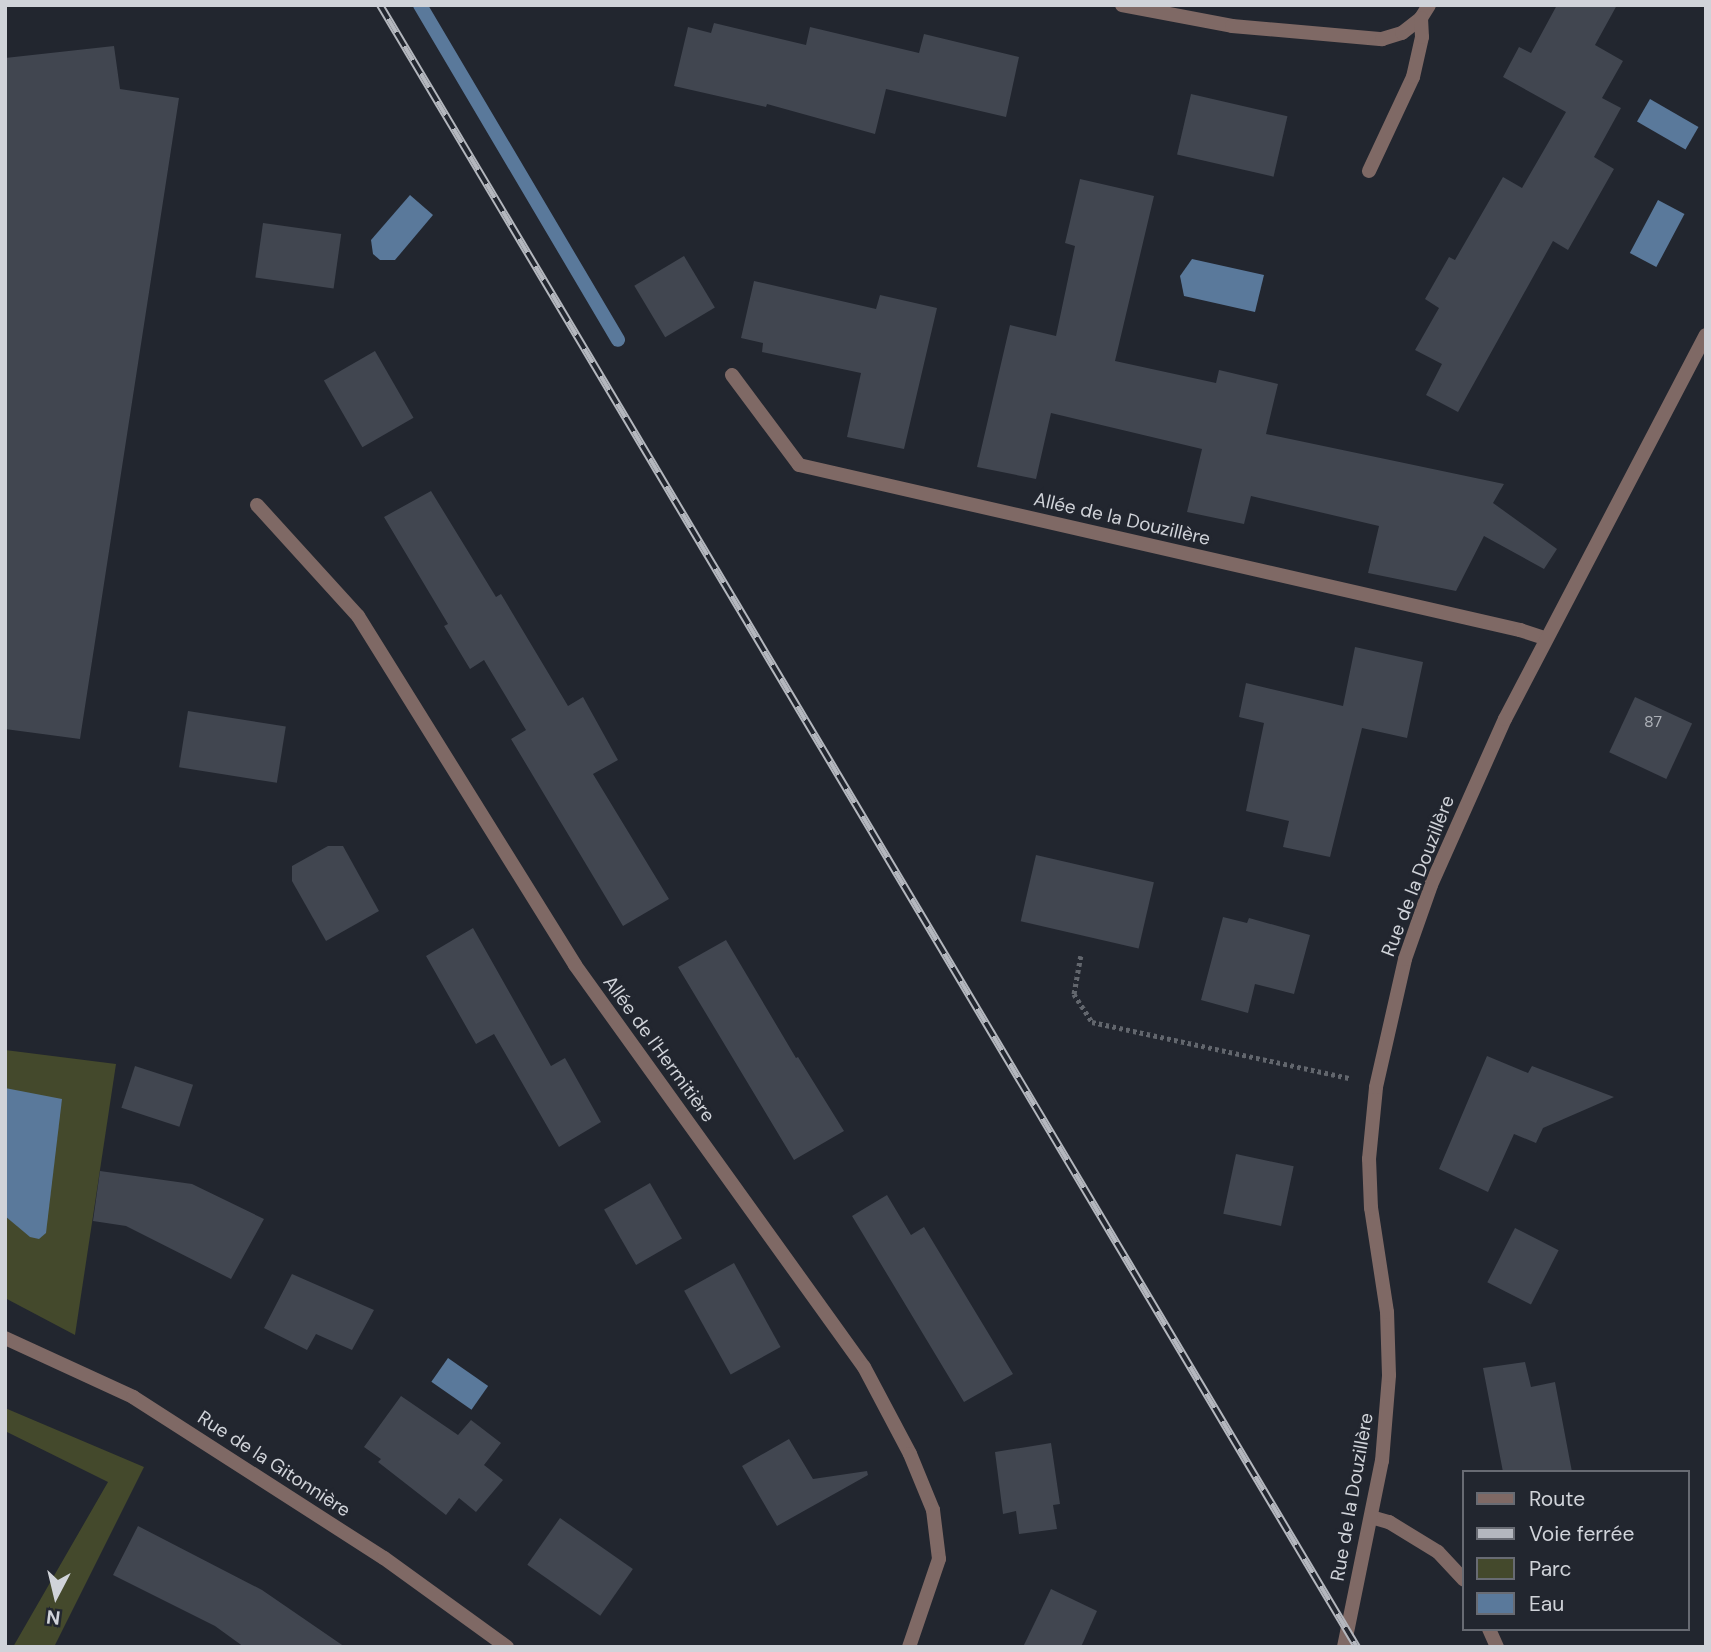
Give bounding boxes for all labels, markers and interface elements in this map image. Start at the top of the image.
street label: Allée de la Douzillère [1032,488,1212,550]
house number: 87 [1644,712,1662,732]
street label: Rue de la Douzillère [1377,792,1459,960]
street label: Allée de l'Hermitière [598,971,720,1127]
street label: Rue de la Gitonnière [193,1406,355,1522]
street label: Rue de la Douzillère [1326,1411,1378,1583]
legend [1462,1470,1690,1631]
text: Route [1529,1485,1585,1513]
text: Voie ferrée [1529,1520,1634,1548]
text: Parc [1529,1555,1572,1583]
north arrow [21,1561,91,1631]
text: Eau [1529,1590,1564,1618]
text: N [45,1604,62,1631]

